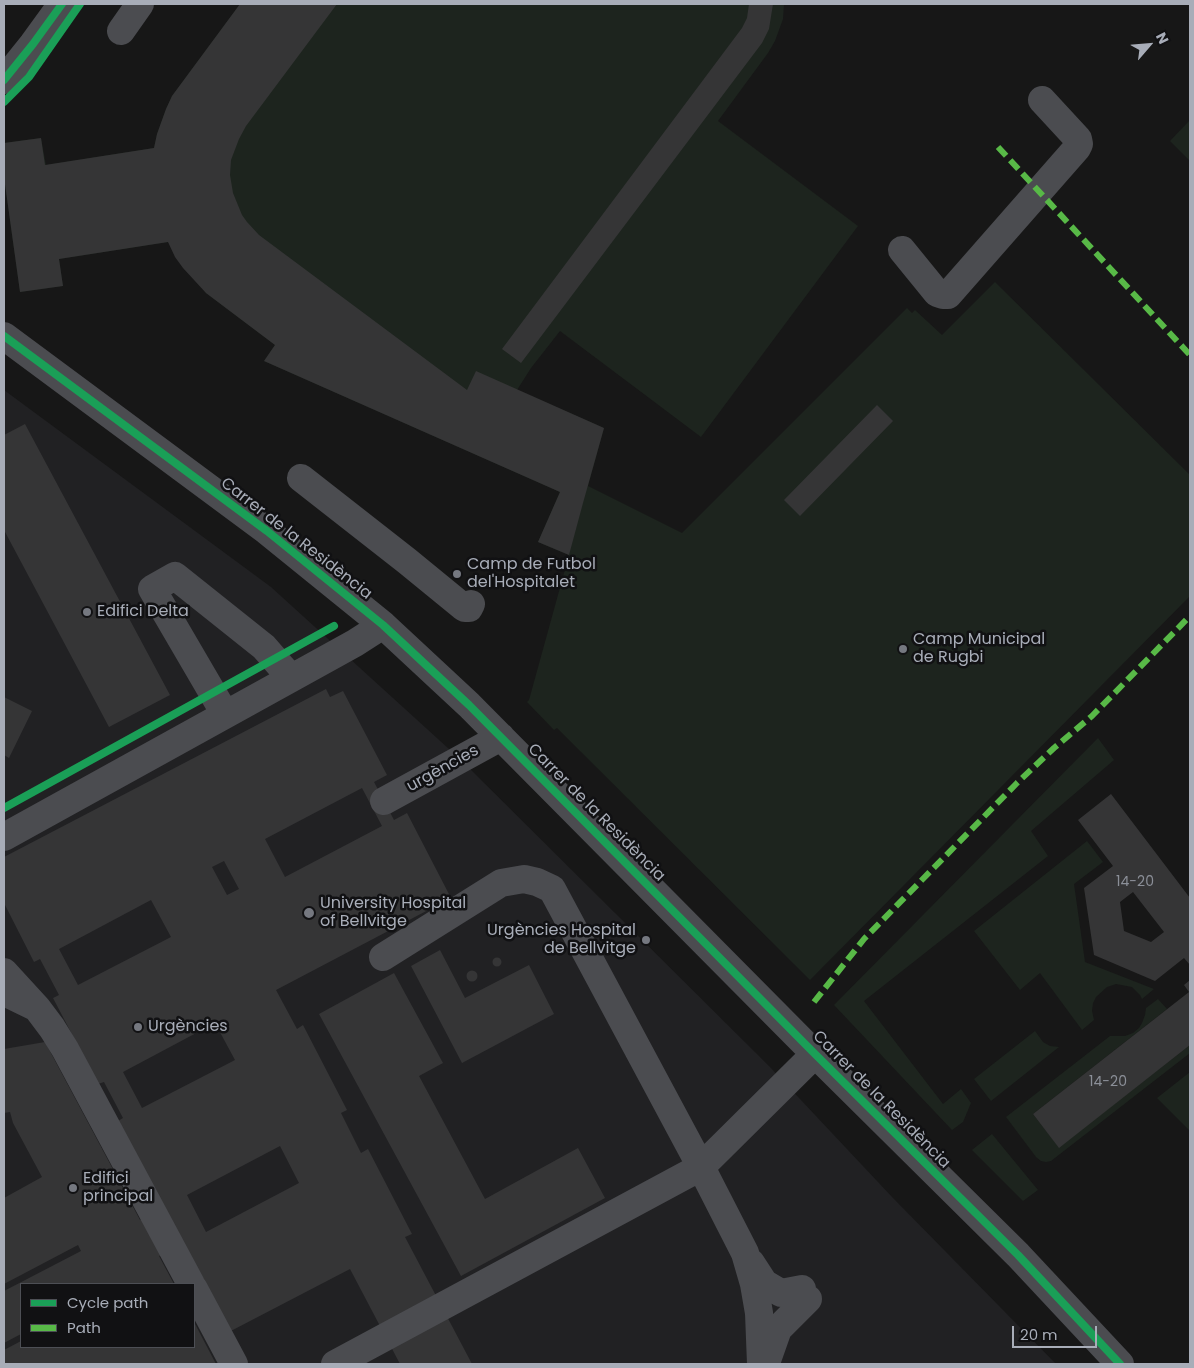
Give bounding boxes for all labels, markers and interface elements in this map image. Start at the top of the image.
north arrow [1124,20,1174,70]
text: N [1151,29,1174,47]
street label: Carrer de la Residència [217,474,375,604]
place label: Camp de Futbol del'Hospitalet [467,555,596,593]
marker: Camp de Futbol del'Hospitalet [451,568,463,580]
place label: Edifici Delta [97,602,189,622]
marker: Edifici Delta [81,606,93,618]
place label: Camp Municipal de Rugbi [913,630,1045,668]
marker: Camp Municipal de Rugbi [897,643,909,655]
street label: Carrer de la Residència [523,740,669,886]
street label: urgències [404,741,482,797]
house number: 14-20 [1116,874,1154,890]
place label: University Hospital of Bellvitge [320,894,466,932]
marker: University Hospital of Bellvitge [302,906,316,920]
place label: Urgències Hospital de Bellvitge [487,921,636,959]
marker: Urgències Hospital de Bellvitge [640,934,652,946]
place label: Urgències [148,1017,228,1037]
marker: Urgències [132,1021,144,1033]
street label: Carrer de la Residència [808,1027,954,1173]
house number: 14-20 [1089,1074,1127,1090]
place label: Edifici principal [83,1169,153,1207]
marker: Edifici principal [67,1182,79,1194]
legend [20,1283,195,1348]
text: Cycle path [67,1292,148,1313]
scale bar [1014,1316,1099,1348]
text: Path [67,1317,101,1338]
text: 20 m [1020,1324,1058,1345]

